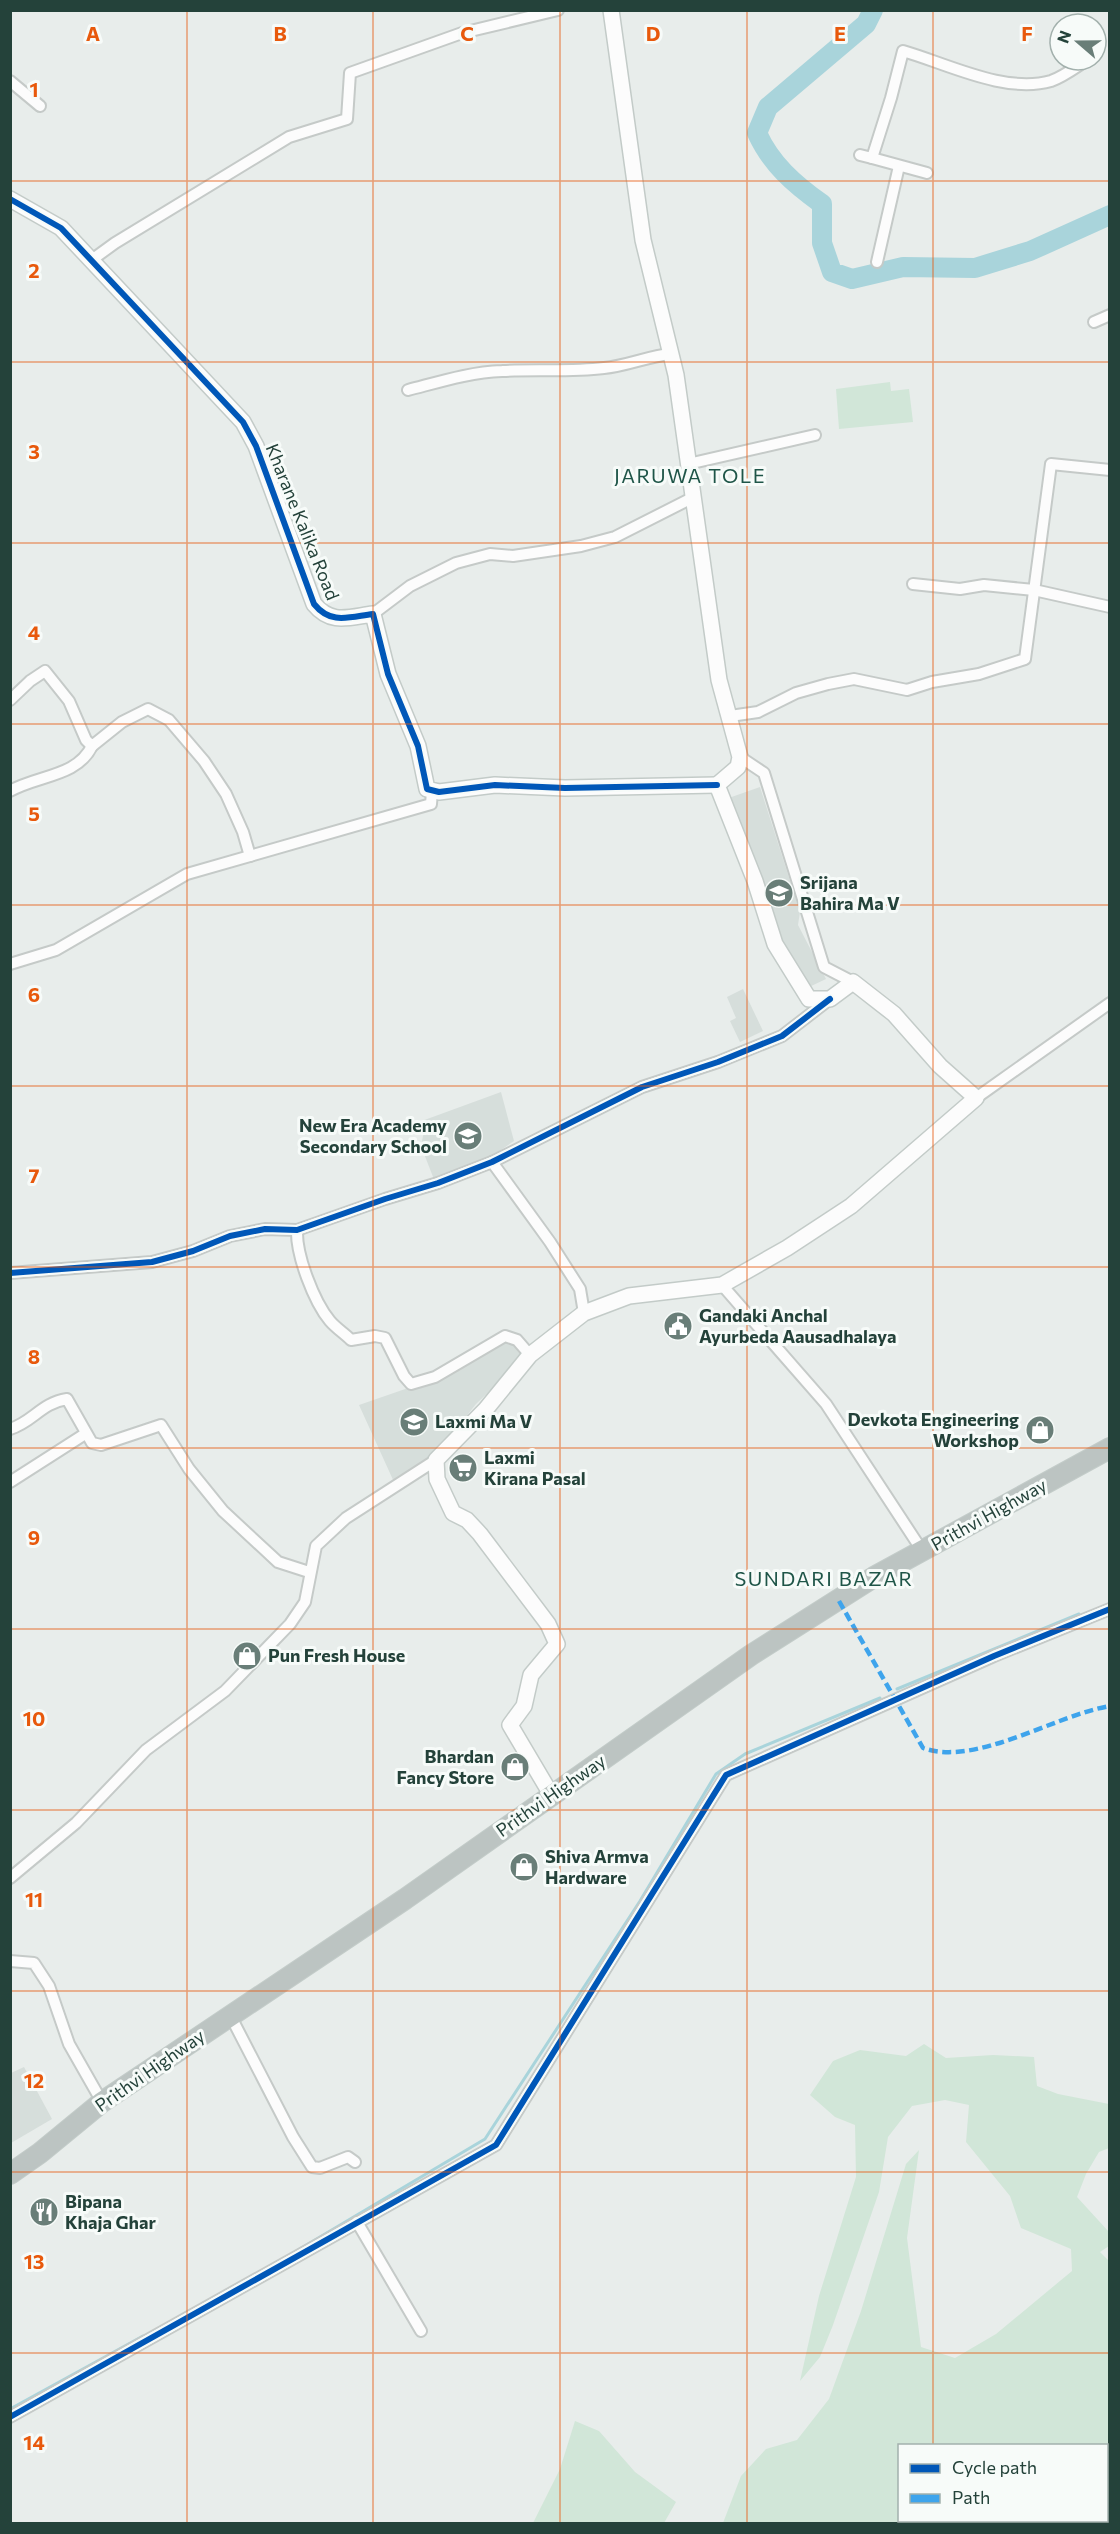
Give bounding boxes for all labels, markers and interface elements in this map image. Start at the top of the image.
north arrow [1048,12,1108,72]
text: A [86,21,100,45]
text: B [273,21,287,45]
text: C [460,21,474,45]
text: D [646,21,660,45]
text: E [834,21,846,45]
text: F [1021,21,1033,45]
text: N [1052,28,1074,46]
text: 1 [29,77,39,101]
text: 2 [28,258,40,282]
text: 3 [28,439,40,463]
street label: Kharane Kalika Road [261,440,344,603]
district label: JARUWA TOLE [614,463,766,487]
text: 4 [28,620,40,644]
text: 5 [28,801,40,825]
place label: Srijana Bahira Ma V [800,871,900,914]
school or university icon: Srijana Bahira Ma V [763,877,795,909]
text: 6 [28,982,40,1006]
place label: New Era Academy Secondary School [299,1114,447,1157]
school or university icon: New Era Academy Secondary School [452,1120,484,1152]
text: 7 [29,1163,40,1187]
place label: Gandaki Anchal Ayurbeda Aausadhalaya [699,1304,896,1347]
public building icon: Gandaki Anchal Ayurbeda Aausadhalaya [662,1310,694,1342]
text: 8 [28,1344,40,1368]
school or university icon: Laxmi Ma V [398,1406,430,1438]
place label: Devkota Engineering Workshop [848,1408,1019,1451]
place label: Laxmi Ma V [435,1410,532,1432]
shop icon: Devkota Engineering Workshop [1024,1414,1056,1446]
place label: Laxmi Kirana Pasal [484,1446,586,1489]
supermarket icon: Laxmi Kirana Pasal [447,1452,479,1484]
street label: Prithvi Highway [927,1473,1050,1555]
text: 9 [28,1525,40,1549]
district label: SUNDARI BAZAR [735,1566,913,1590]
shop icon: Pun Fresh House [231,1640,263,1672]
place label: Pun Fresh House [268,1644,405,1666]
text: 10 [23,1706,45,1730]
place label: Bhardan Fancy Store [396,1745,494,1788]
street label: Prithvi Highway [491,1749,609,1841]
shop icon: Bhardan Fancy Store [499,1751,531,1783]
place label: Shiva Armva Hardware [545,1845,649,1888]
shop icon: Shiva Armva Hardware [508,1851,540,1883]
text: 11 [25,1887,43,1911]
street label: Prithvi Highway [90,2024,208,2116]
text: 12 [24,2068,44,2092]
place label: Bipana Khaja Ghar [65,2190,156,2233]
restaurant icon: Bipana Khaja Ghar [28,2196,60,2228]
text: 13 [24,2249,44,2273]
text: 14 [23,2430,45,2454]
legend [898,2444,1108,2522]
text: Cycle path [952,2456,1037,2478]
text: Path [952,2486,990,2508]

